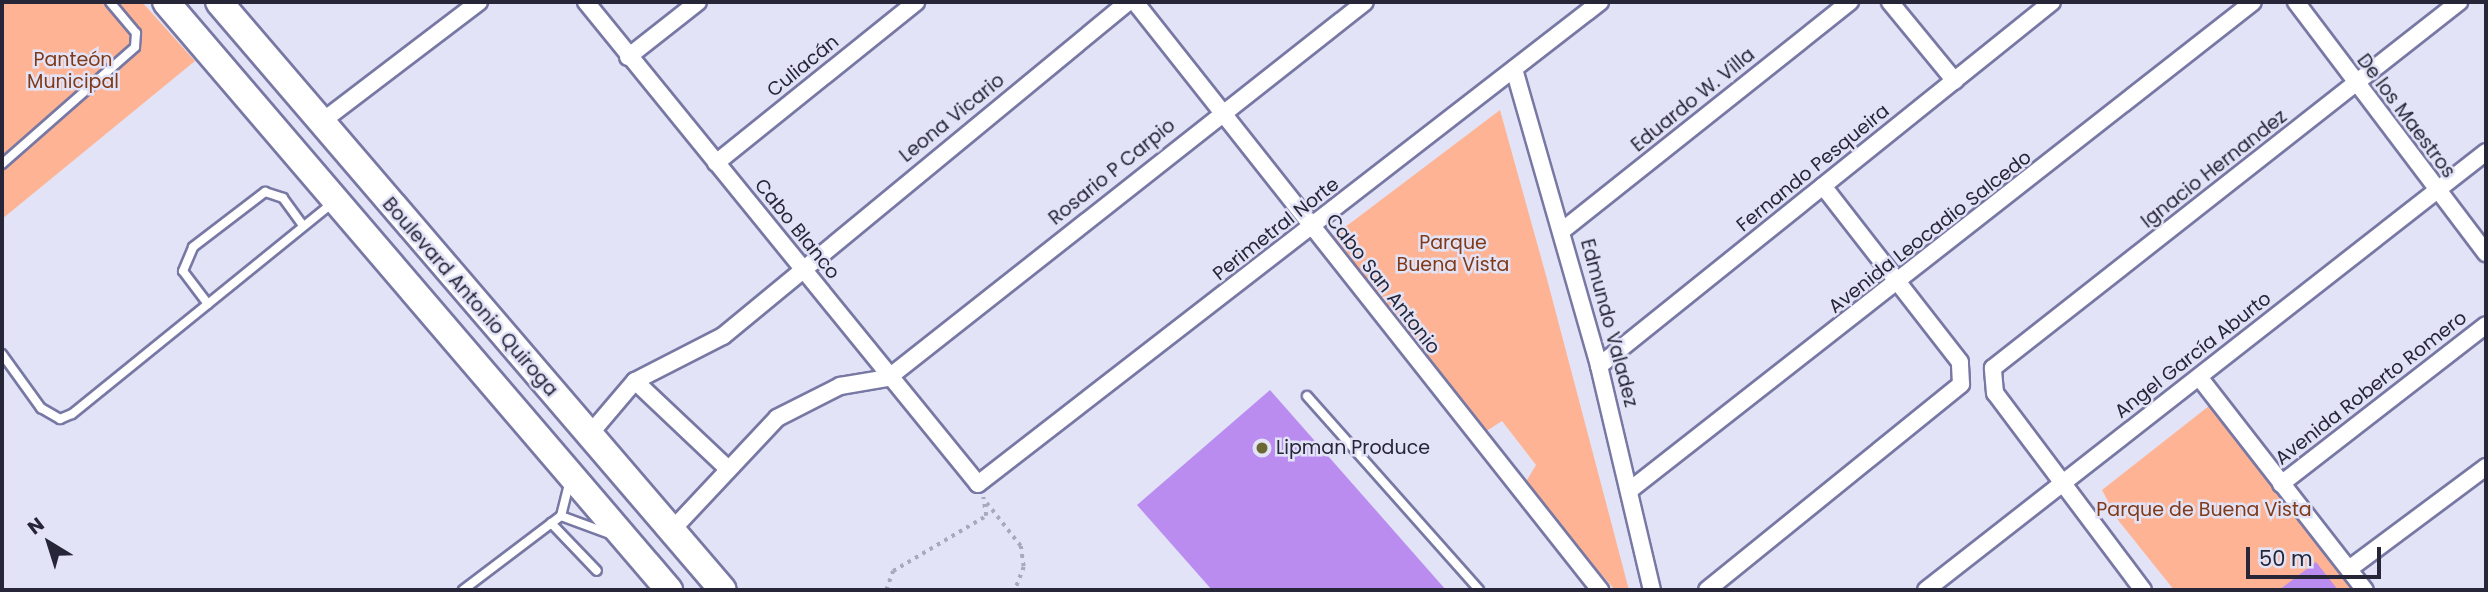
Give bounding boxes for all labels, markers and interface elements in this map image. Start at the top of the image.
street label: Culiacán [763,30,843,102]
street label: Eduardo W. Villa [1627,43,1759,157]
park label: Panteón Municipal [27,49,119,93]
street label: De los Maestros [2352,50,2460,182]
street label: Leona Vicario [895,69,1009,167]
street label: Fernando Pesqueira [1732,99,1894,237]
street label: Ignacio Hernandez [2137,105,2291,233]
street label: Rosario P Carpio [1044,114,1180,230]
street label: Avenida Leocadio Salcedo [1824,146,2036,318]
street label: Perimetral Norte [1208,173,1344,285]
street label: Cabo Blanco [750,174,844,284]
street label: Boulevard Antonio Quiroga [377,193,563,401]
street label: Cabo San Antonio [1321,209,1445,359]
park label: Parque Buena Vista [1397,232,1509,276]
street label: Edmundo Valadez [1576,236,1642,410]
street label: Angel García Aburto [2110,287,2276,423]
street label: Avenida Roberto Romero [2271,306,2471,470]
place label: Lipman Produce [1276,437,1430,459]
marker: Lipman Produce [1254,440,1270,456]
park label: Parque de Buena Vista [2096,499,2312,521]
north arrow [14,508,84,578]
text: N [22,511,50,541]
scale bar [2250,532,2385,576]
text: 50 m [2259,544,2313,573]

